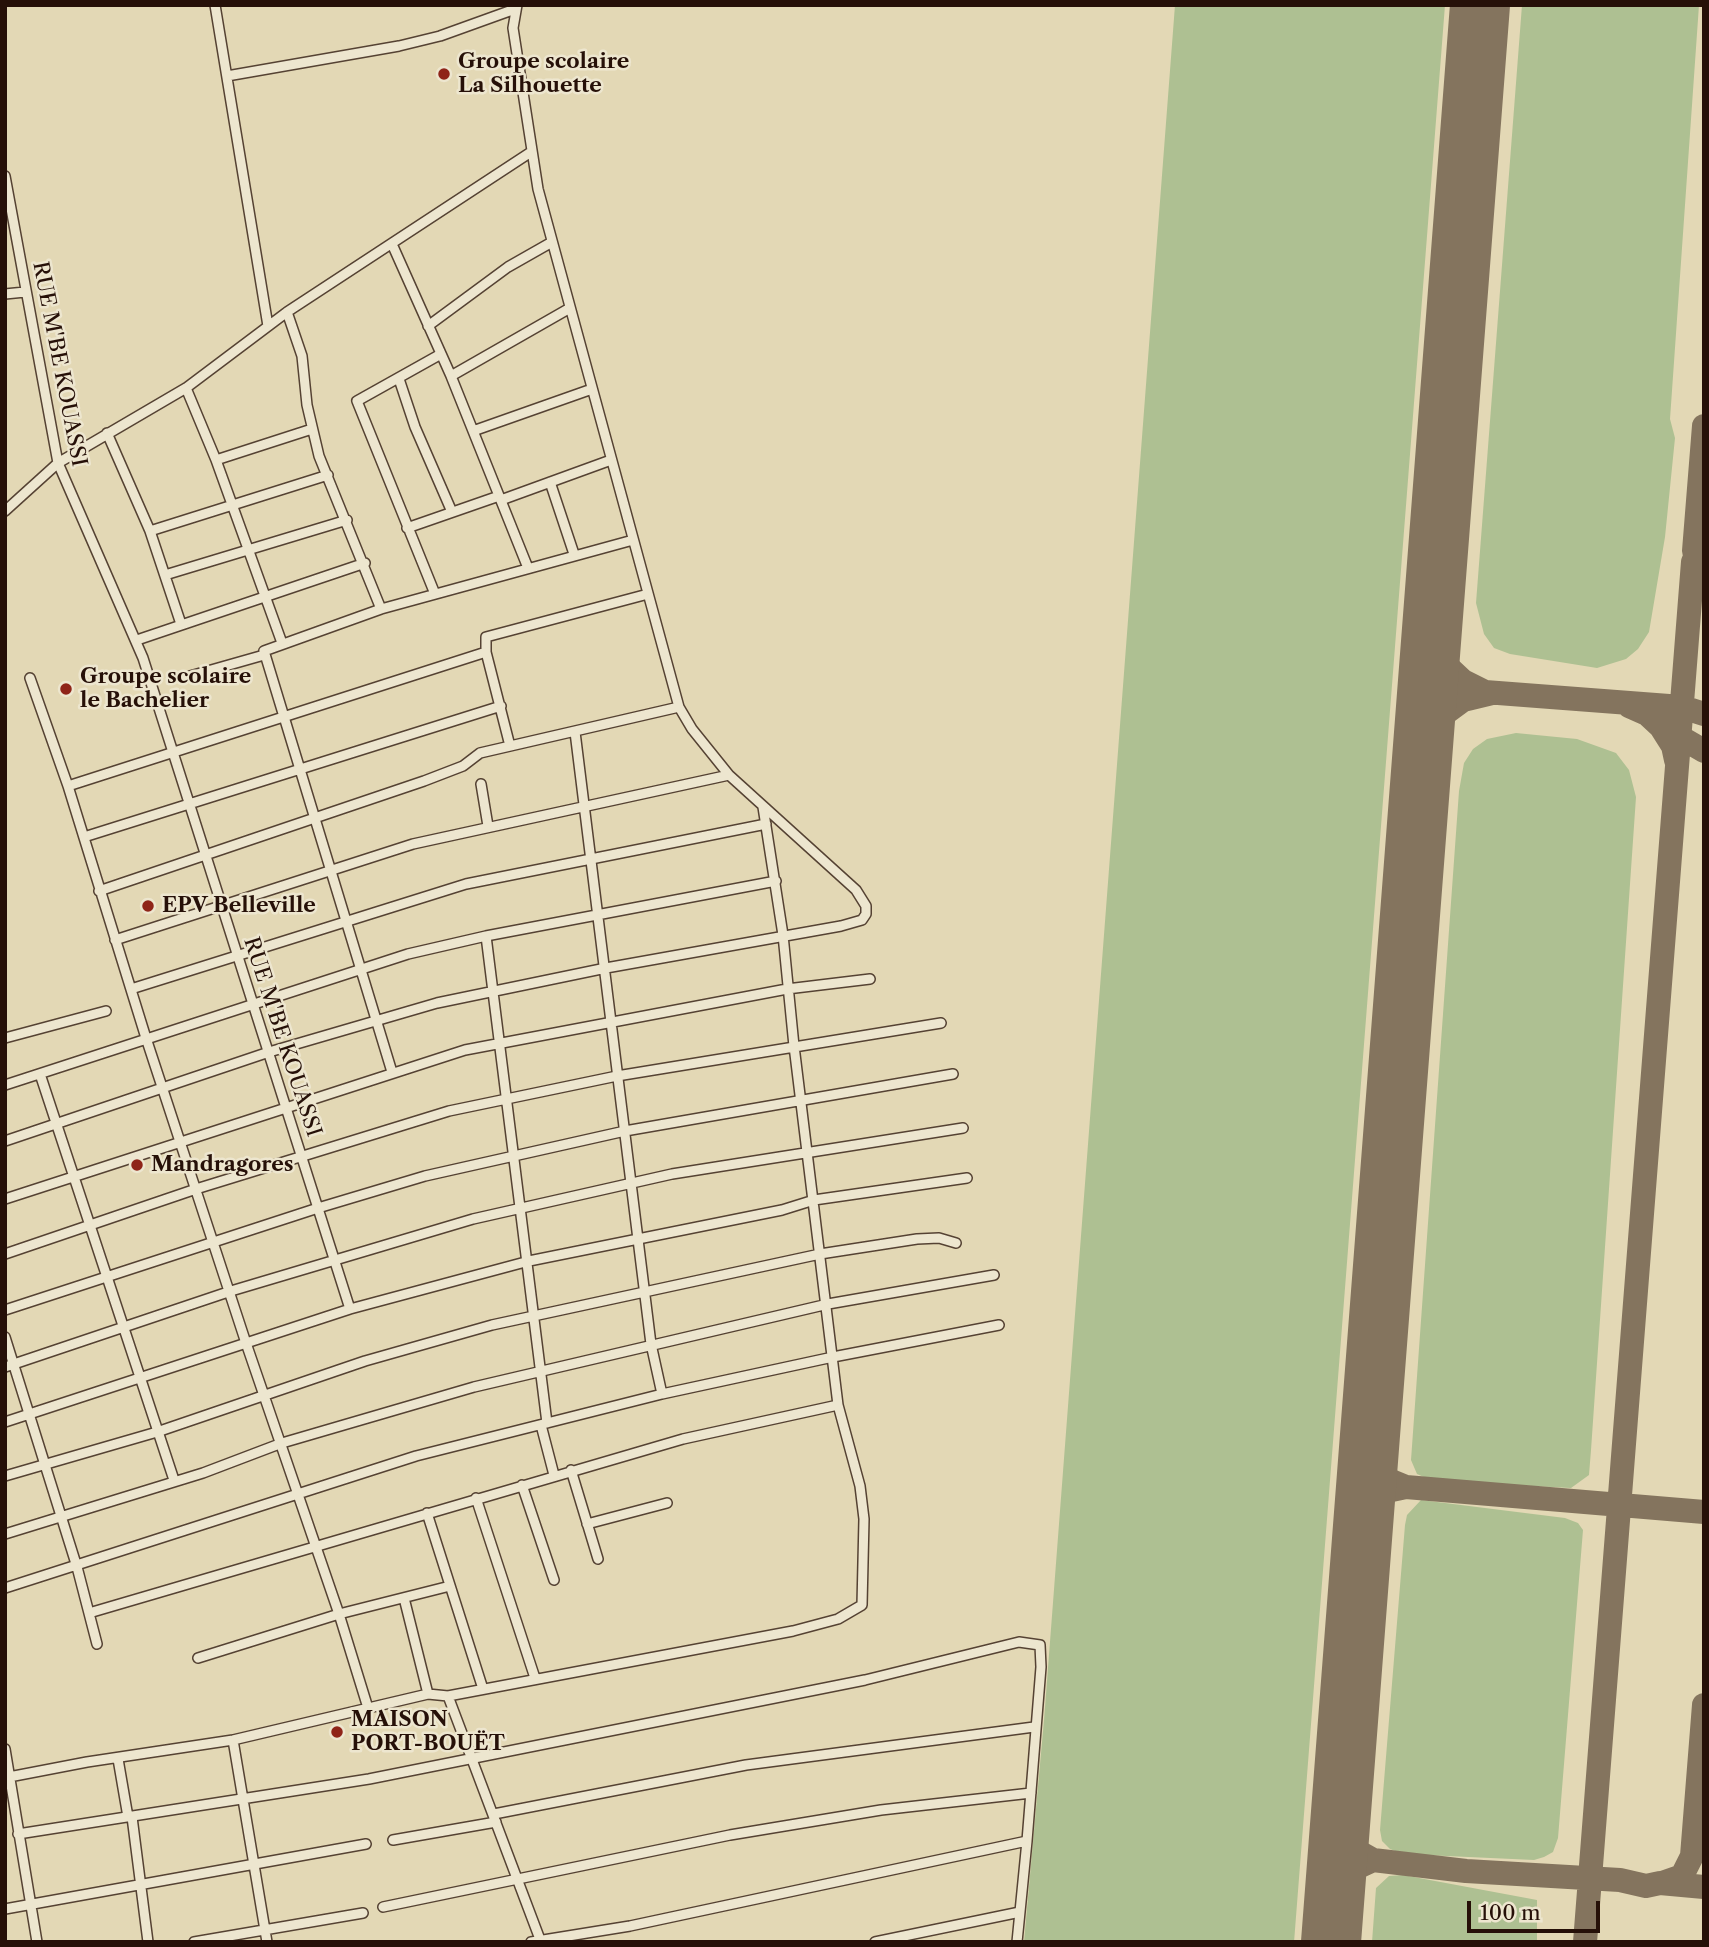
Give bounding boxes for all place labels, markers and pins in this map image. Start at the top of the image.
place label: Groupe scolaire La Silhouette [458,49,629,99]
marker: Groupe scolaire La Silhouette [436,66,452,82]
place label: Groupe scolaire le Bachelier [80,664,251,714]
marker: Groupe scolaire le Bachelier [58,681,74,697]
place label: EPV Belleville [162,893,316,919]
marker: EPV Belleville [140,898,156,914]
place label: Mandragores [151,1152,294,1178]
marker: Mandragores [129,1157,145,1173]
place label: MAISON PORT-BOUËT [351,1707,505,1757]
marker: MAISON PORT-BOUËT [329,1724,345,1740]

